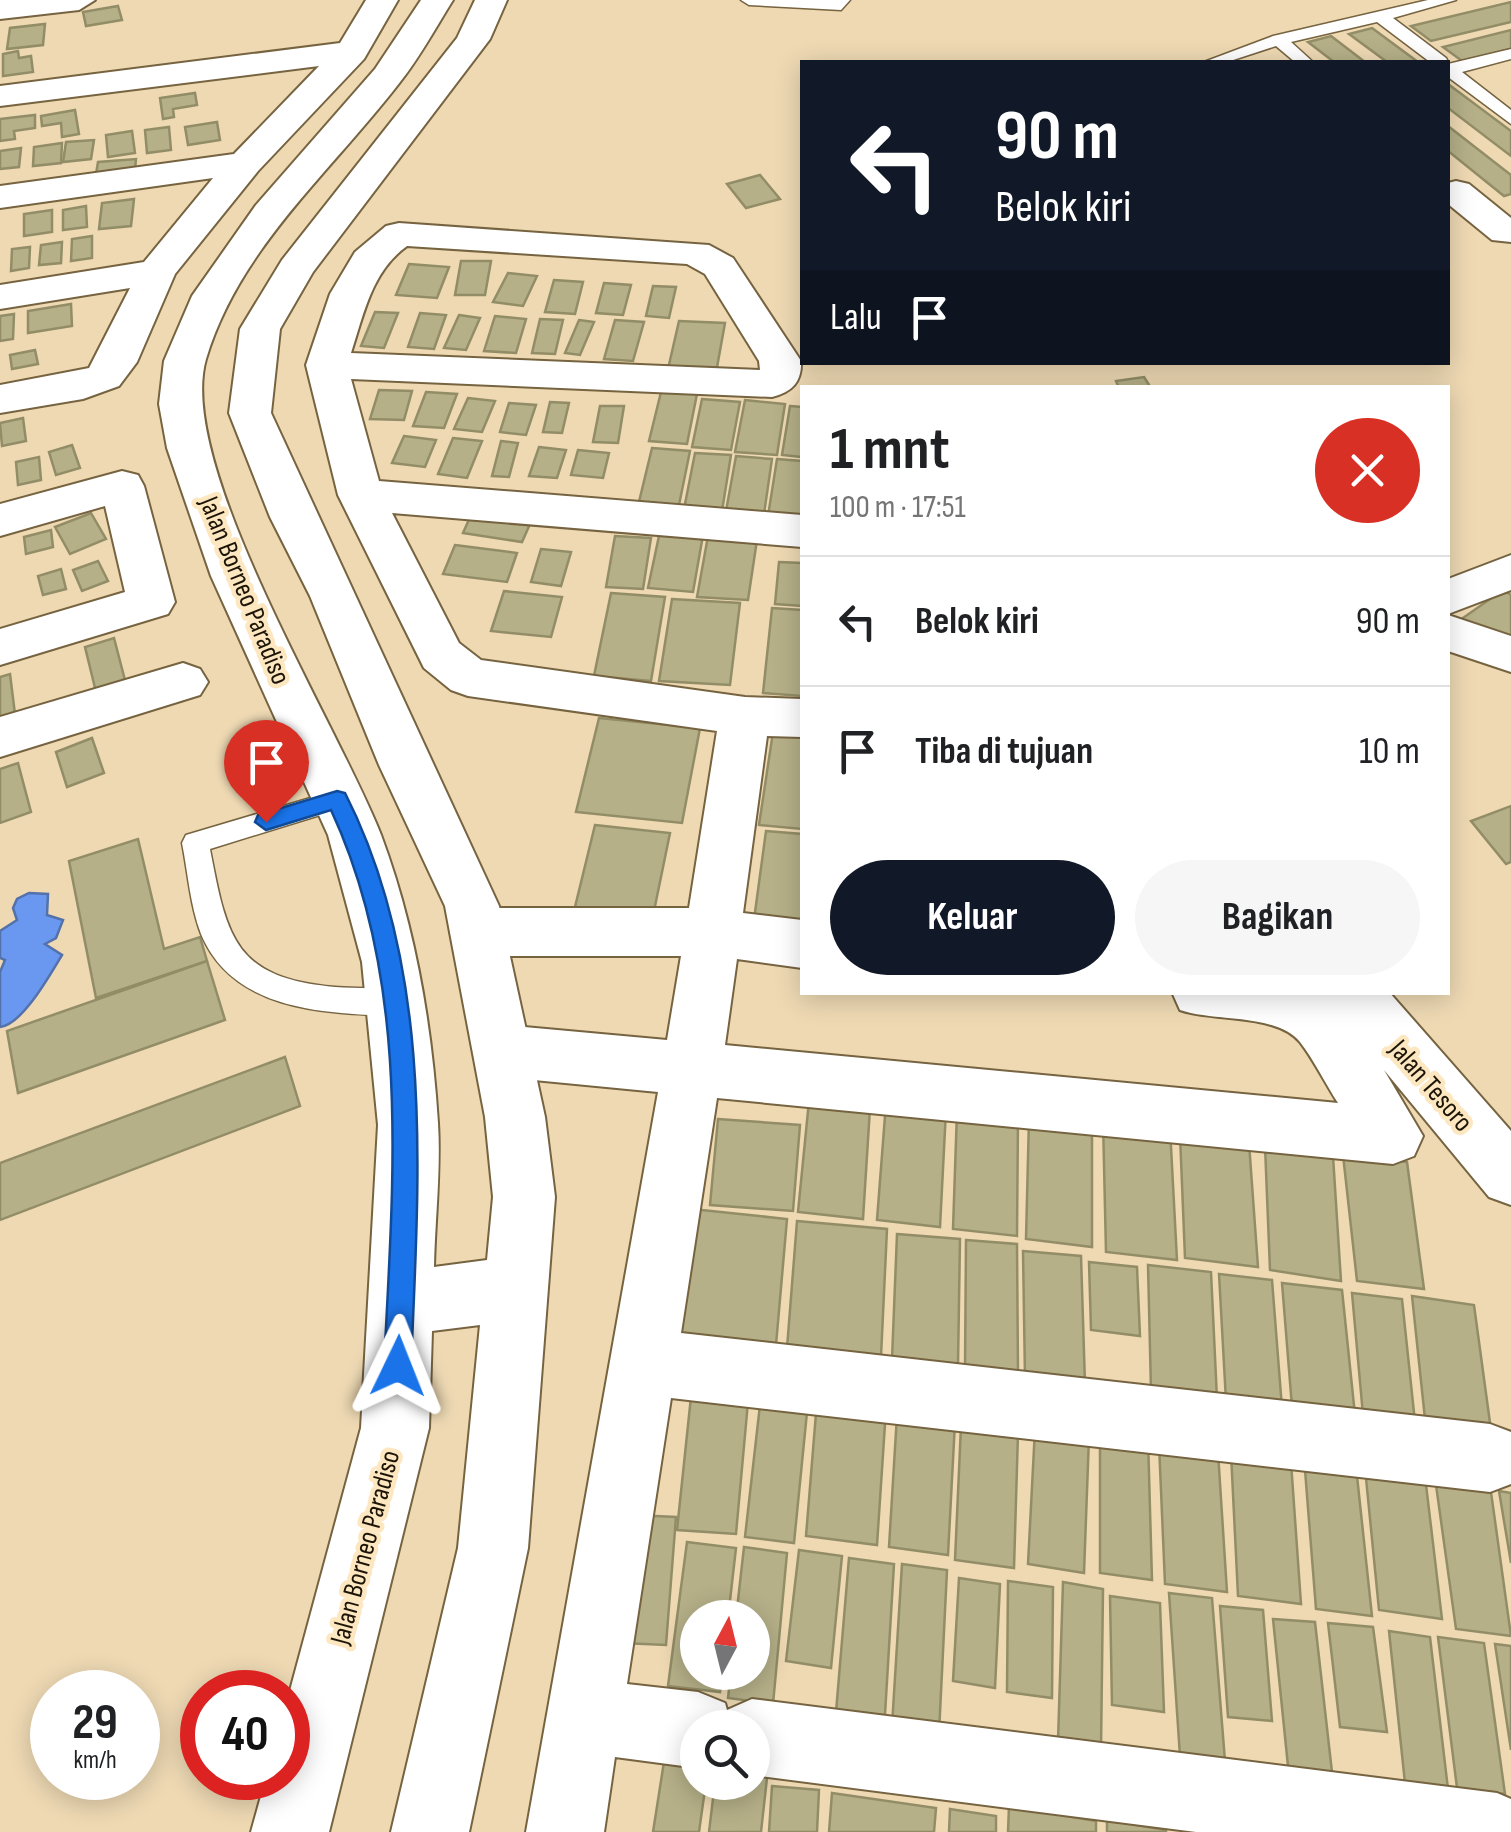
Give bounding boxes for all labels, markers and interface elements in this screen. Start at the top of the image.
text: 90 m [995,95,1119,179]
icon: left [830,100,960,230]
text: Belok kiri [995,180,1131,235]
icon: arrive [902,290,957,345]
text: Lalu [830,295,882,340]
text: 1 mnt [830,414,949,486]
button: close [1315,418,1420,523]
text: 100 m · 17:51 [830,488,966,527]
street label: Jalan Borneo Paradiso [192,491,297,689]
icon: left [830,594,885,649]
text: Belok kiri [915,599,1039,644]
text: 90 m [1356,599,1420,644]
pin [224,720,309,823]
icon: arrive [830,724,885,779]
text: Tiba di tujuan [915,729,1093,774]
text: 10 m [1359,729,1420,774]
icon: arrive [239,735,294,790]
button: Keluar [830,860,1115,975]
button: Bagikan [1135,860,1420,975]
street label: Jalan Tesoro [1381,1033,1480,1139]
position arrow [346,1314,450,1418]
street label: Jalan Borneo Paradiso [323,1447,407,1649]
north arrow [680,1600,770,1690]
map controls [680,1600,770,1800]
speed limit sign: 40 [180,1670,310,1800]
text: 29 [72,1693,118,1753]
button: search [680,1710,770,1800]
text: km/h [73,1745,117,1776]

